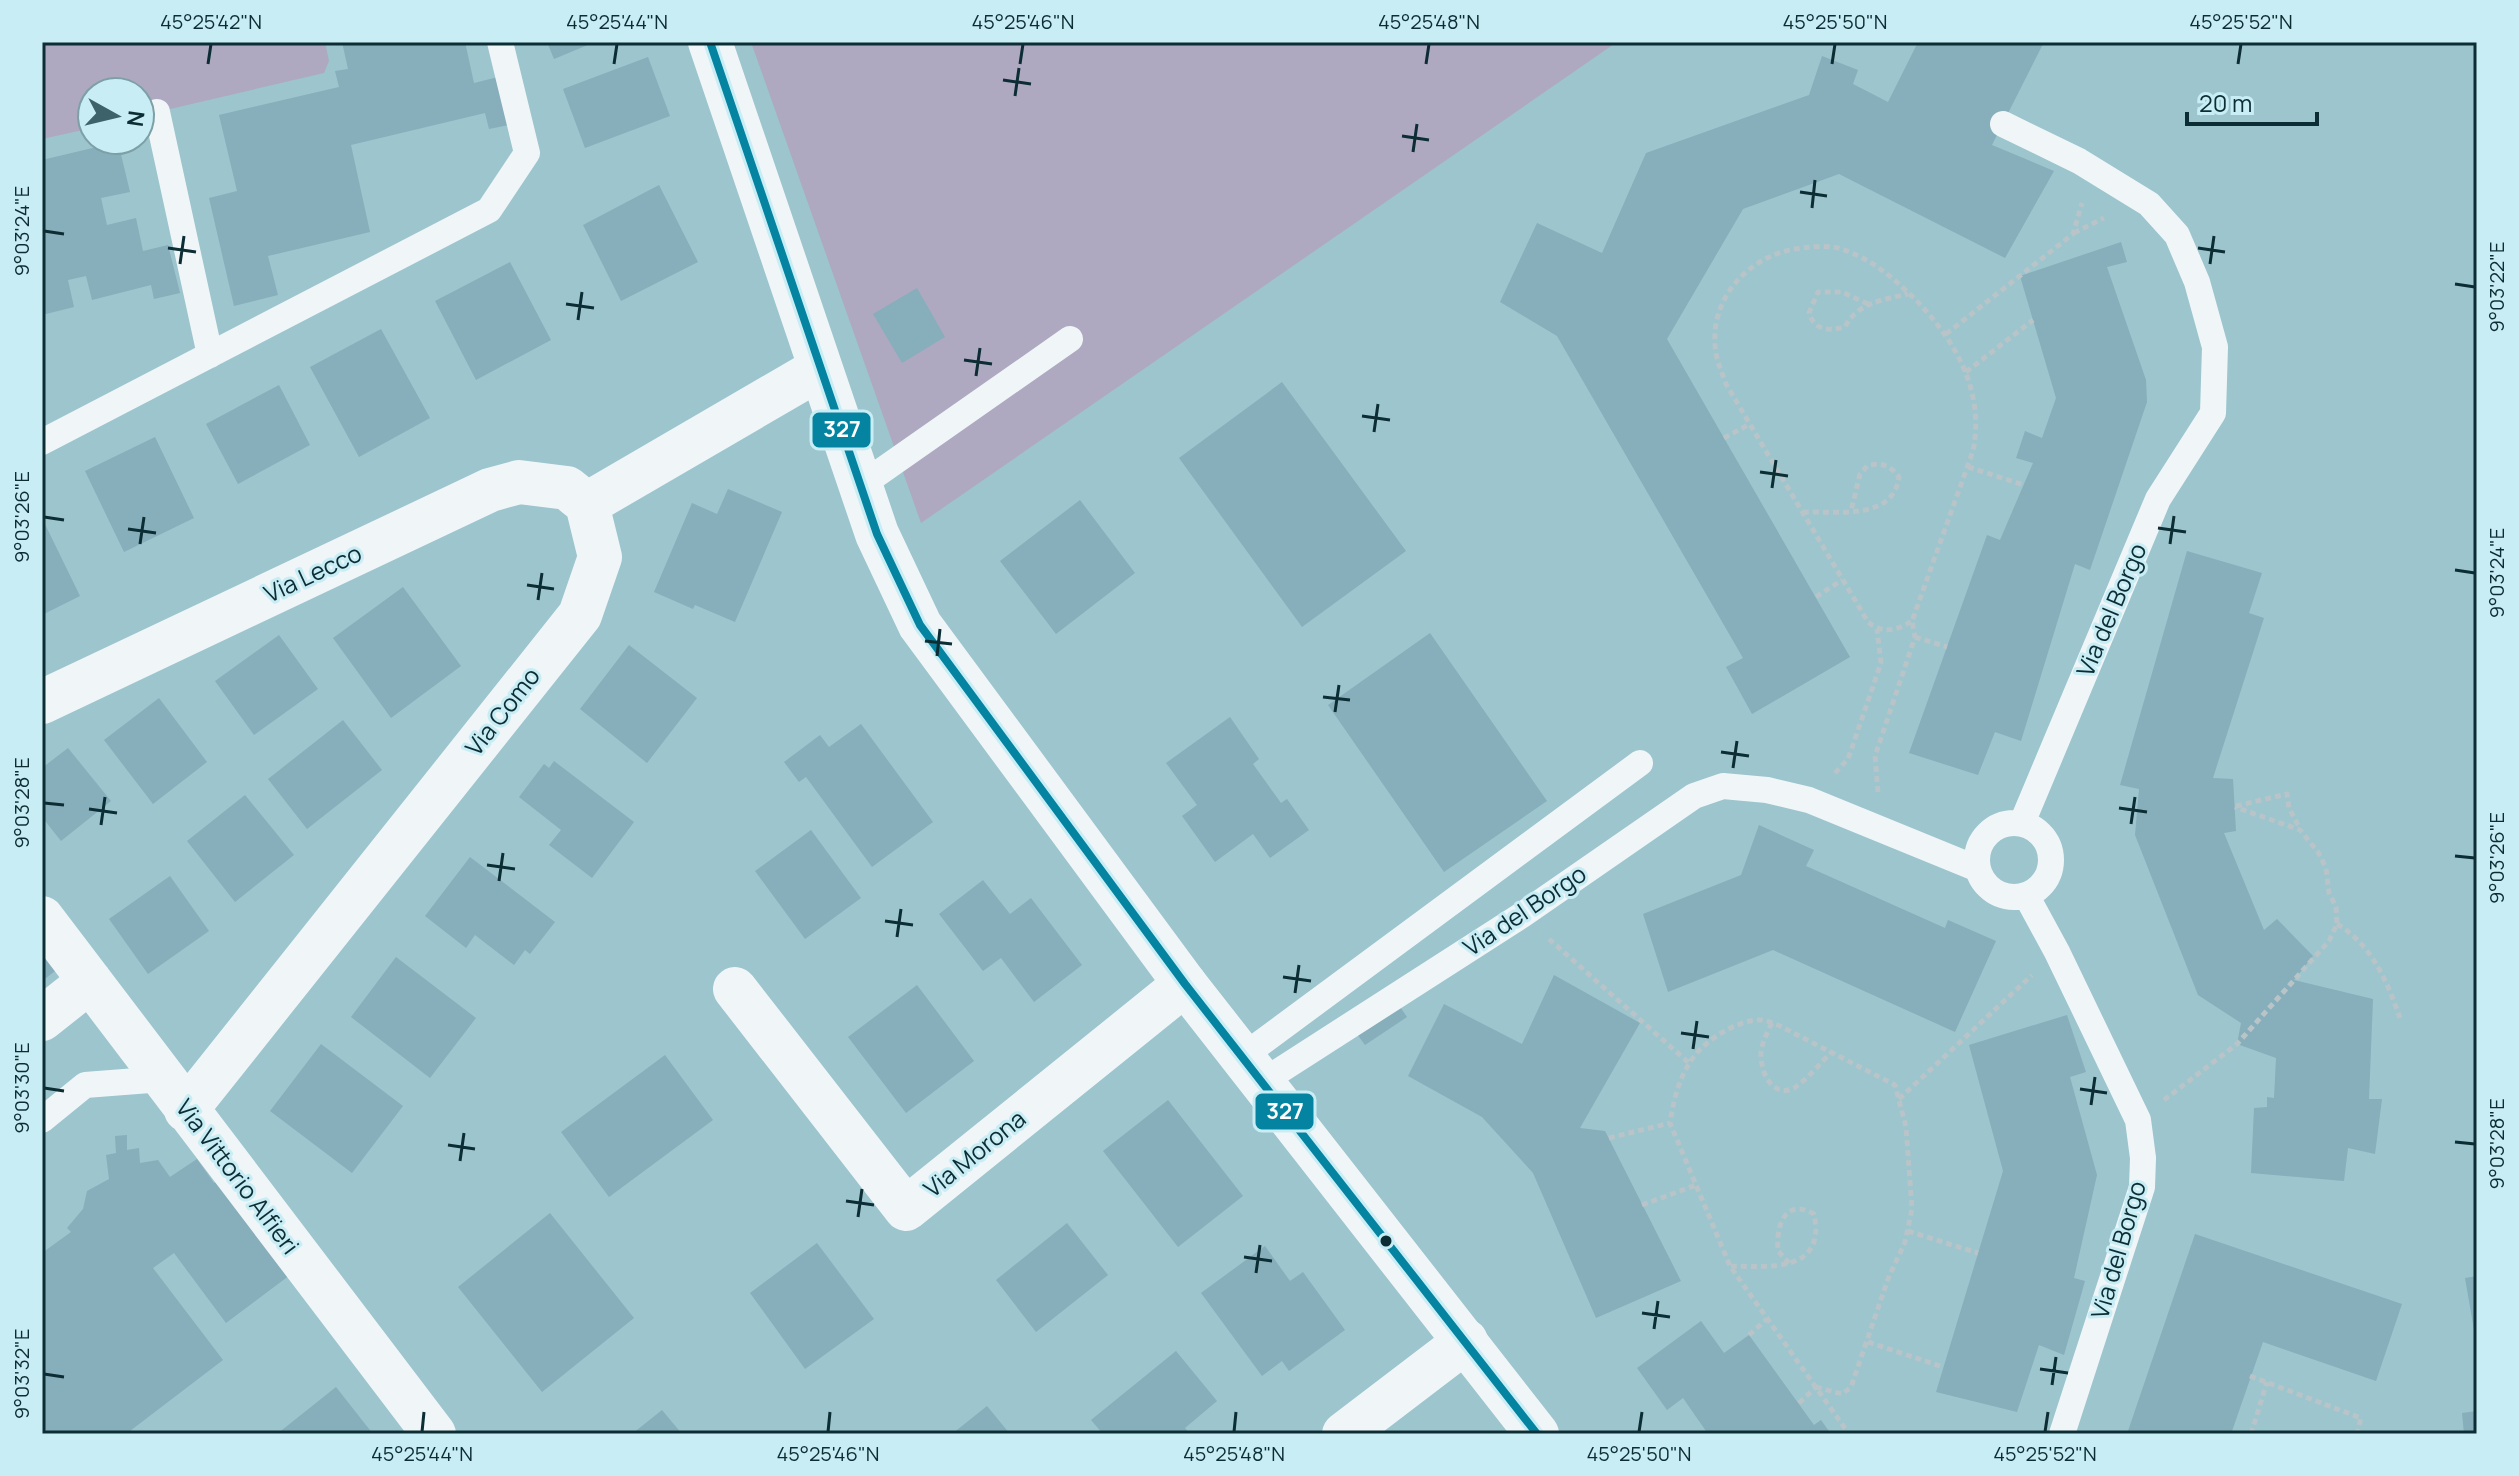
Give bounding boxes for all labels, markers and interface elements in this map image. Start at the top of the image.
text: 45°25'42"N [160,8,262,35]
text: 45°25'44"N [566,8,668,35]
text: 45°25'46"N [972,8,1074,35]
text: 45°25'48"N [1378,8,1480,35]
text: 45°25'50"N [1783,8,1887,35]
text: 45°25'52"N [2189,8,2293,35]
north arrow [76,76,156,156]
scale bar [2187,76,2317,126]
text: 20 m [2199,86,2252,119]
text: N [120,109,152,129]
text: 9°03'24"E [8,186,35,276]
text: 9°03'22"E [2483,242,2510,332]
line badge: 327 [811,411,872,449]
text: 327 [823,414,861,444]
text: 9°03'26"E [8,471,35,563]
text: 9°03'24"E [2483,528,2510,618]
street label: Via Lecco [258,536,367,610]
street label: Via del Borgo [2068,538,2154,681]
street label: Via Como [457,660,547,762]
text: 9°03'28"E [8,757,35,849]
text: 9°03'26"E [2483,812,2510,904]
street label: Via del Borgo [1456,856,1592,963]
text: 9°03'30"E [8,1042,35,1134]
street label: Via Vittorio Alfieri [169,1092,307,1260]
line badge: 327 [1254,1092,1315,1131]
text: 327 [1266,1096,1304,1126]
text: 9°03'28"E [2483,1098,2510,1190]
street label: Via Morona [916,1102,1032,1204]
street label: Via del Borgo [2082,1177,2153,1322]
unlabelled marker [1378,1233,1394,1249]
text: 9°03'32"E [8,1329,35,1419]
text: 45°25'44"N [371,1440,473,1467]
text: 45°25'46"N [777,1440,879,1467]
text: 45°25'48"N [1183,1440,1285,1467]
text: 45°25'50"N [1587,1440,1691,1467]
text: 45°25'52"N [1993,1440,2097,1467]

